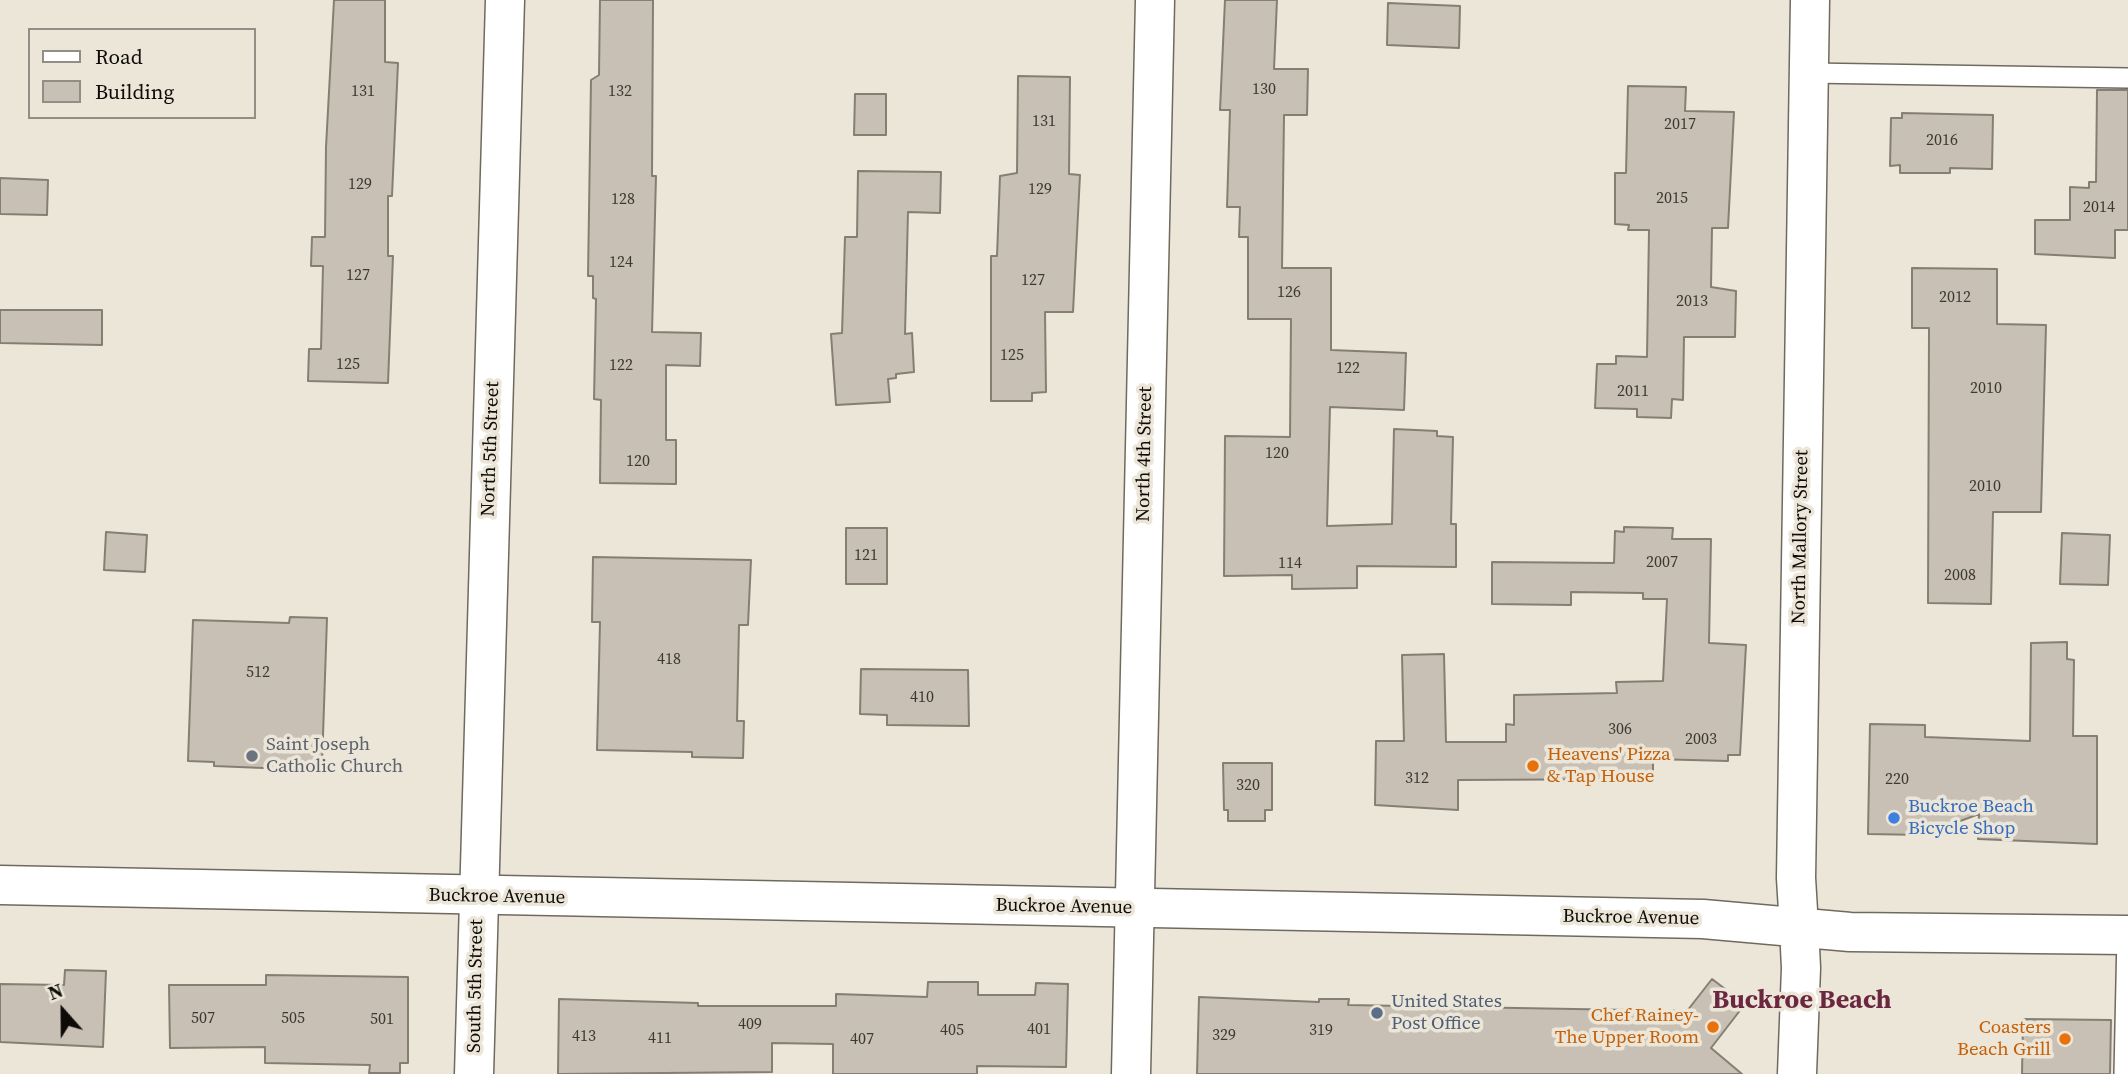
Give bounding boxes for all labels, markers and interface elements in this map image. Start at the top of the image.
legend [28,28,256,119]
text: Road [95,42,143,71]
text: Building [95,77,174,106]
house number: 130 [1252,80,1276,100]
house number: 131 [351,82,375,102]
house number: 132 [608,82,632,102]
house number: 131 [1032,112,1056,132]
house number: 2017 [1664,115,1696,135]
house number: 2016 [1926,131,1958,151]
house number: 129 [348,175,372,195]
house number: 129 [1028,180,1052,200]
house number: 2015 [1656,189,1688,209]
house number: 128 [611,190,635,210]
house number: 2014 [2083,198,2115,218]
house number: 124 [609,253,633,273]
house number: 127 [346,266,370,286]
house number: 127 [1021,271,1045,291]
house number: 126 [1277,283,1301,303]
house number: 2012 [1939,288,1971,308]
house number: 2013 [1676,292,1708,312]
house number: 125 [1000,346,1024,366]
house number: 125 [336,355,360,375]
house number: 122 [609,356,633,376]
house number: 122 [1336,359,1360,379]
house number: 2010 [1970,379,2002,399]
street label: North 5th Street [477,381,505,517]
house number: 2011 [1617,382,1649,402]
street label: North 4th Street [1132,386,1158,522]
house number: 120 [1265,444,1289,464]
street label: North Mallory Street [1788,450,1814,624]
house number: 120 [626,452,650,472]
house number: 2010 [1969,477,2001,497]
house number: 121 [854,546,878,566]
house number: 2007 [1646,553,1678,573]
house number: 114 [1278,554,1302,574]
house number: 2008 [1944,566,1976,586]
house number: 418 [657,650,681,670]
house number: 512 [246,663,270,683]
house number: 410 [910,688,934,708]
house number: 306 [1608,720,1632,740]
house number: 2003 [1685,730,1717,750]
place label: Saint Joseph Catholic Church [266,734,403,778]
place label: Heavens' Pizza & Tap House [1547,744,1671,788]
marker: Saint Joseph Catholic Church [244,748,260,764]
marker: Heavens' Pizza & Tap House [1525,758,1541,774]
house number: 312 [1405,769,1429,789]
house number: 220 [1885,770,1909,790]
house number: 320 [1236,776,1260,796]
place label: Buckroe Beach Bicycle Shop [1908,796,2034,840]
marker: Buckroe Beach Bicycle Shop [1886,810,1902,826]
street label: Buckroe Avenue [428,884,566,910]
street label: Buckroe Avenue [995,894,1133,920]
street label: Buckroe Avenue [1562,905,1700,931]
street label: South 5th Street [463,919,489,1053]
north arrow [28,976,98,1046]
text: N [44,977,67,1006]
district label: Buckroe Beach [1712,985,1892,1017]
place label: United States Post Office [1391,991,1502,1035]
marker: United States Post Office [1369,1005,1385,1021]
place label: Chef Rainey- The Upper Room [1555,1005,1699,1049]
house number: 507 [191,1009,215,1029]
house number: 505 [281,1009,305,1029]
house number: 501 [370,1010,394,1030]
house number: 409 [738,1015,762,1035]
place label: Coasters Beach Grill [1957,1017,2051,1061]
marker: Chef Rainey- The Upper Room [1705,1019,1721,1035]
house number: 401 [1027,1020,1051,1040]
house number: 405 [940,1021,964,1041]
house number: 319 [1309,1021,1333,1041]
house number: 329 [1212,1026,1236,1046]
house number: 413 [572,1027,596,1047]
house number: 411 [648,1029,672,1049]
house number: 407 [850,1030,874,1050]
marker: Coasters Beach Grill [2057,1031,2073,1047]

